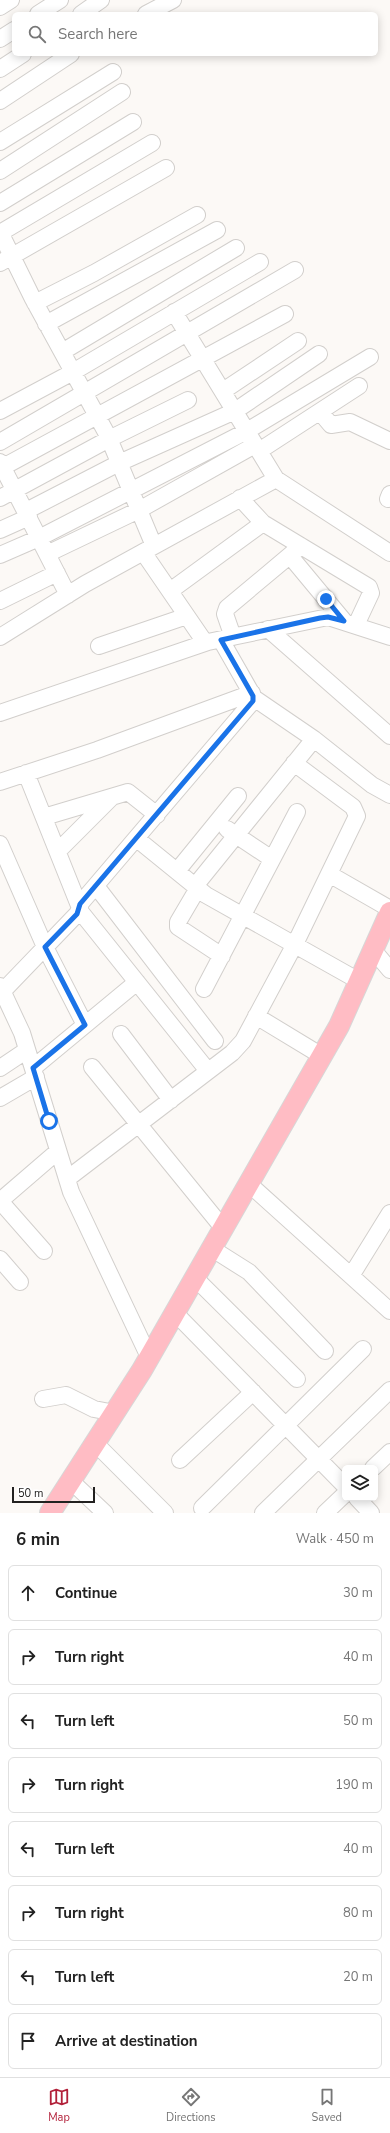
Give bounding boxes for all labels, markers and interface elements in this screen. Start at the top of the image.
search box [12,12,378,56]
icon: search [26,23,48,45]
text: Search here [58,24,138,44]
route end [317,590,335,608]
route start [40,1112,58,1130]
map controls [342,1465,378,1501]
button: layers [342,1465,378,1501]
scale bar [12,1485,95,1504]
text: 50 m [18,1486,43,1501]
text: 6 min [16,1528,60,1551]
text: Walk · 450 m [296,1530,374,1548]
icon: ahead [17,1582,39,1604]
text: Continue [55,1583,117,1603]
text: 30 m [343,1584,373,1602]
icon: right [17,1646,39,1668]
text: Turn right [55,1647,124,1667]
text: 40 m [343,1648,373,1666]
icon: left [17,1710,39,1732]
text: Turn left [55,1711,114,1731]
text: 50 m [343,1712,373,1730]
icon: right [17,1774,39,1796]
text: Turn right [55,1775,124,1795]
text: 190 m [335,1776,373,1794]
icon: left [17,1838,39,1860]
text: Turn left [55,1839,114,1859]
text: 40 m [343,1840,373,1858]
icon: right [17,1902,39,1924]
text: Turn right [55,1903,124,1923]
text: 80 m [343,1904,373,1922]
icon: left [17,1966,39,1988]
text: Turn left [55,1967,114,1987]
text: 20 m [343,1968,373,1986]
icon: arrive [17,2030,39,2052]
text: Arrive at destination [55,2031,198,2051]
tab: Map [48,2086,70,2125]
tab: Directions [166,2086,216,2125]
tab: Saved [312,2086,342,2125]

